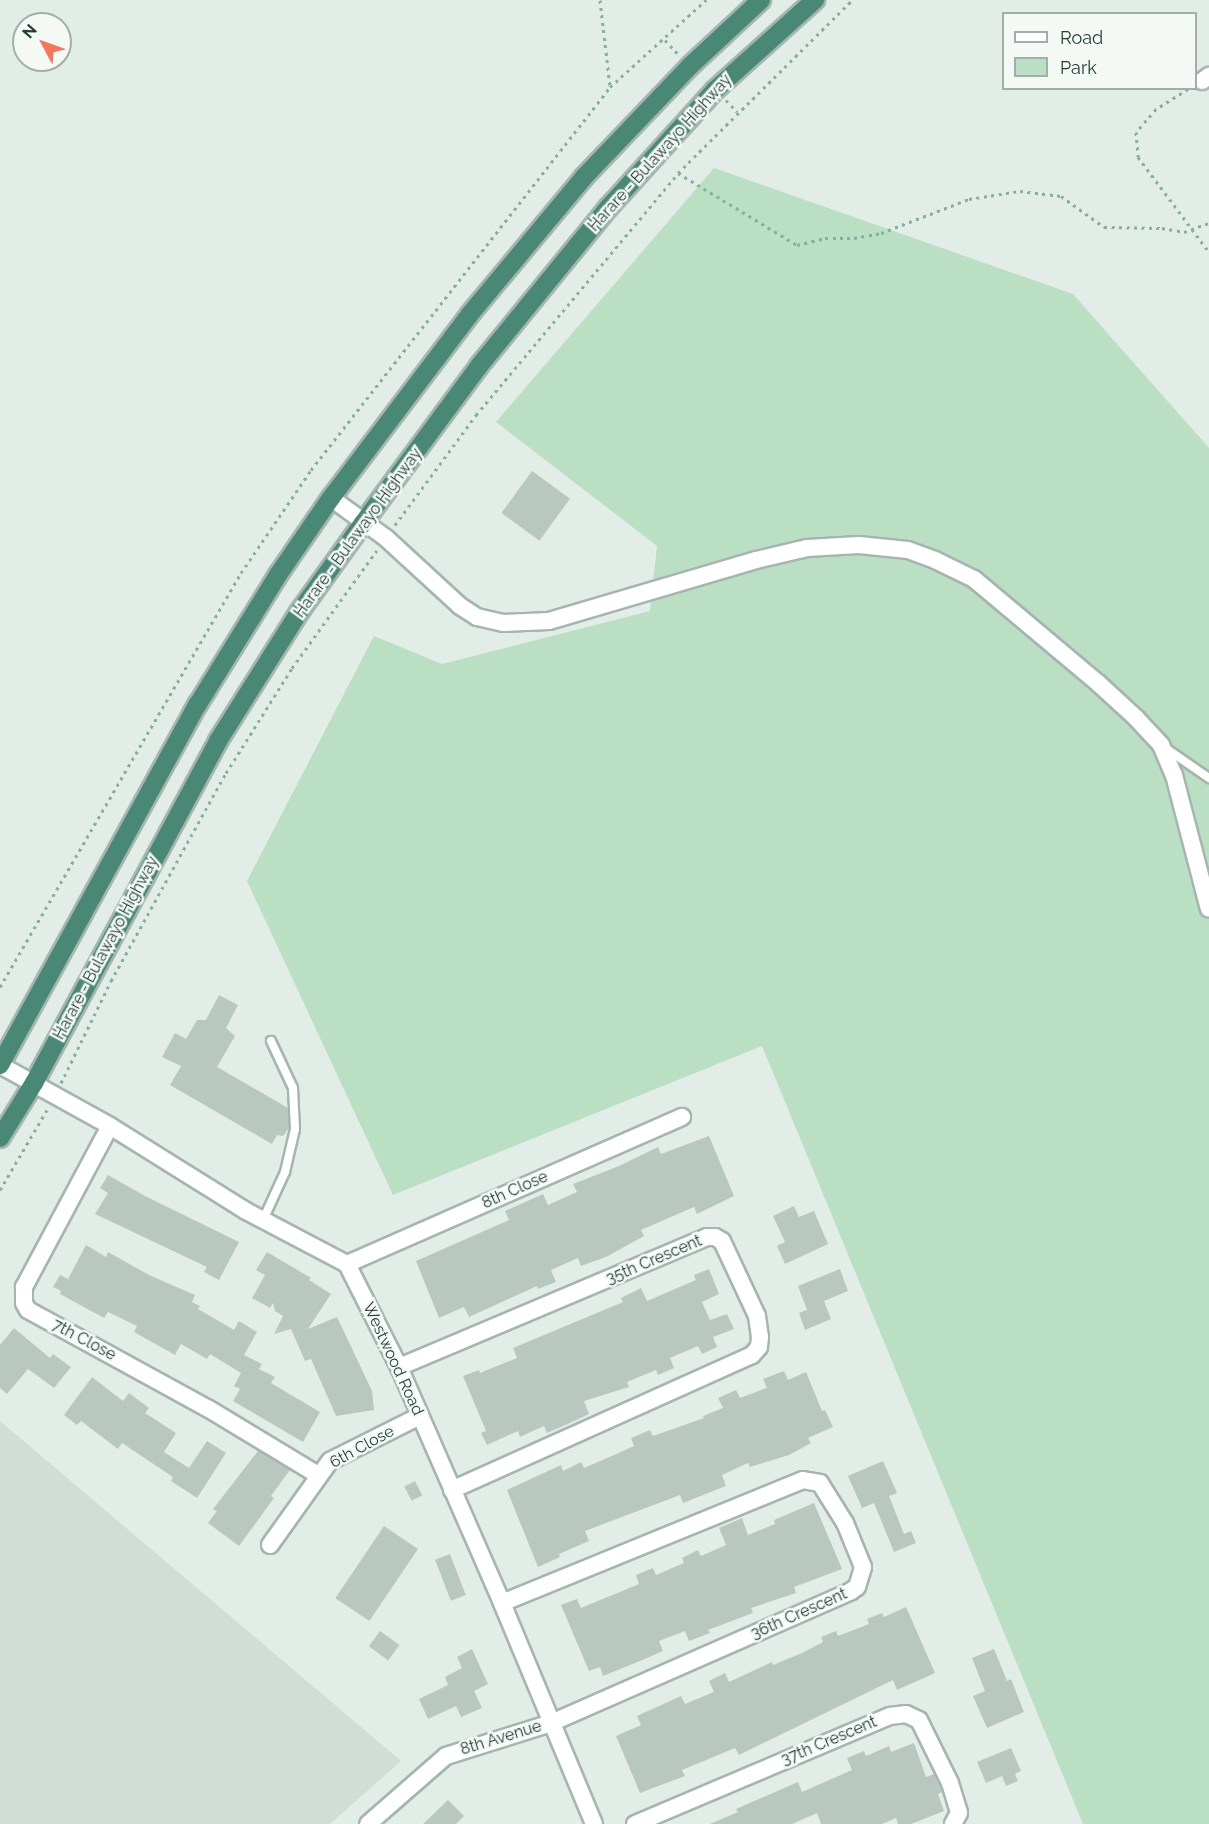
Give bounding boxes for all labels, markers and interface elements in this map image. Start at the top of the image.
north arrow [12,12,72,72]
legend [1002,12,1197,90]
text: N [18,20,41,42]
text: Road [1060,27,1103,48]
text: Park [1060,57,1097,78]
street label: Harare - Bulawayo Highway [584,70,736,236]
street label: Harare - Bulawayo Highway [290,444,426,622]
street label: Harare - Bulawayo Highway [49,853,163,1043]
street label: 8th Close [479,1167,551,1213]
street label: 35th Crescent [603,1231,705,1289]
street label: Westwood Road [358,1300,428,1418]
street label: 7th Close [49,1315,119,1365]
street label: 6th Close [327,1422,397,1472]
street label: 36th Crescent [748,1584,850,1644]
street label: 37th Crescent [778,1712,880,1770]
street label: 8th Avenue [458,1716,544,1760]

